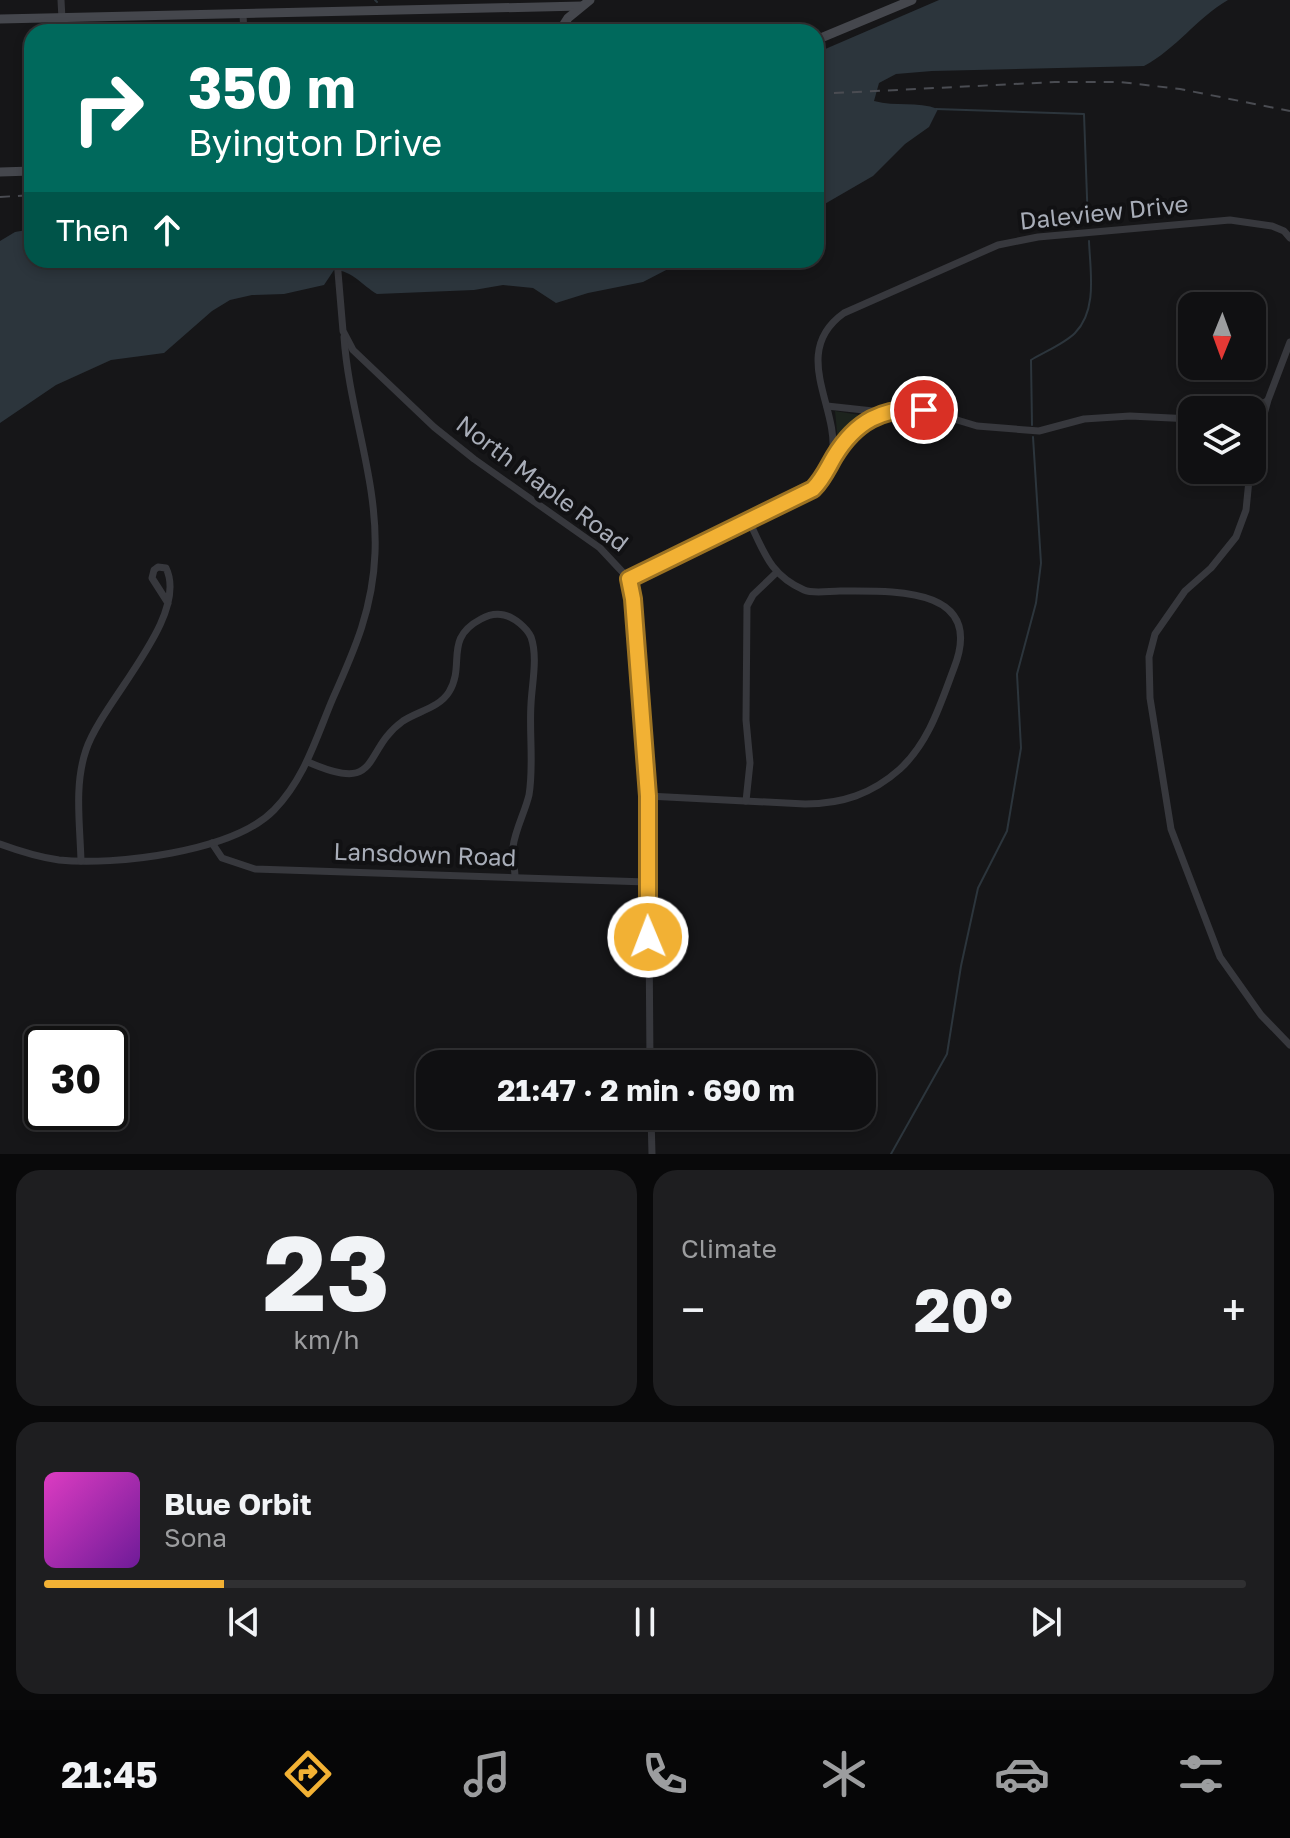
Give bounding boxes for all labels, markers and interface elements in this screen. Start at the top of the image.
text: 350 m [188,53,356,120]
icon: right [56,56,160,160]
text: Byington Drive [188,121,442,164]
street label: Daleview Drive [1018,188,1190,235]
icon: ahead [145,208,189,252]
text: Then [56,212,129,248]
north arrow [1178,292,1266,380]
map controls [1178,292,1266,484]
pin [890,376,958,444]
icon: arrive [902,388,946,432]
button: layers [1178,396,1266,484]
street label: North Maple Road [451,409,635,557]
street label: Lansdown Road [333,836,517,871]
position arrow [606,895,690,979]
speed limit sign: 30 [24,1026,128,1130]
text: 21:47 · 2 min · 690 m [497,1072,795,1108]
text: 23 [263,1209,390,1334]
text: Climate [681,1233,777,1264]
text: 20° [914,1273,1013,1345]
text: − [681,1283,705,1336]
text: + [1222,1283,1246,1336]
text: km/h [293,1324,360,1355]
text: Blue Orbit [164,1486,312,1522]
text: Sona [164,1522,227,1553]
icon: previous [222,1600,266,1644]
icon: pause [623,1600,667,1644]
icon: next [1024,1600,1068,1644]
icon: directions [280,1746,336,1802]
icon: music [459,1746,515,1802]
icon: phone [637,1746,693,1802]
icon: climate [816,1746,872,1802]
icon: car [994,1746,1050,1802]
icon: filters [1173,1746,1229,1802]
text: 21:45 [61,1753,158,1796]

